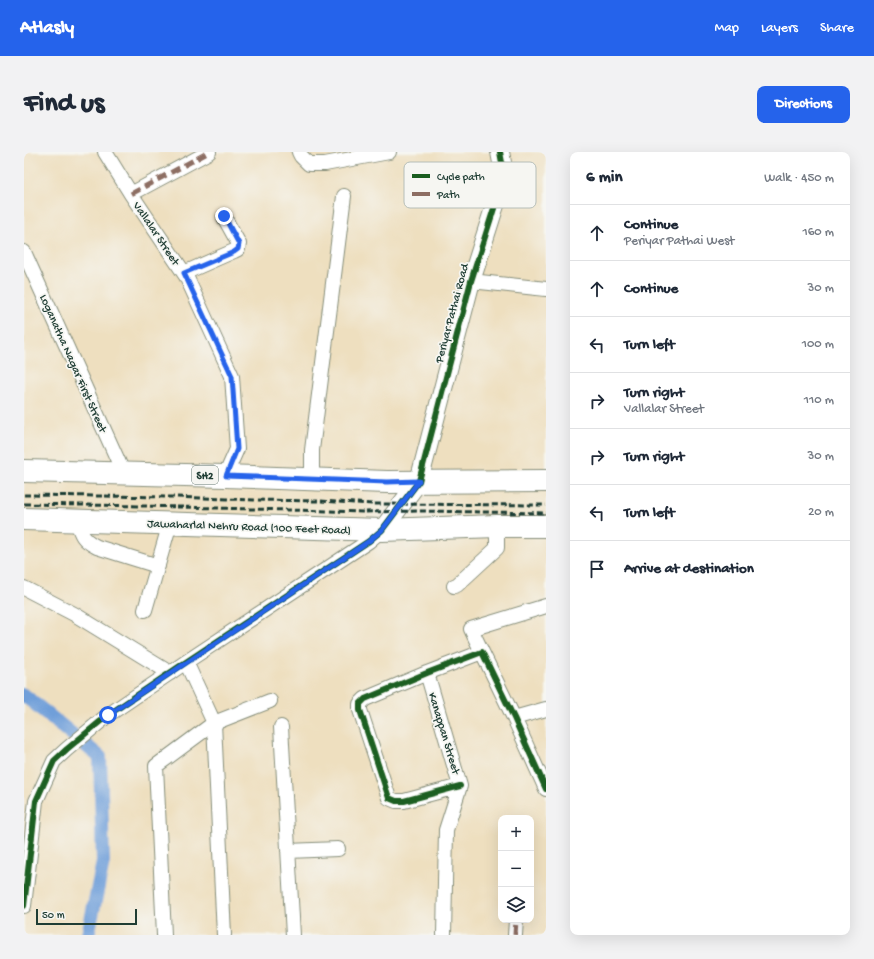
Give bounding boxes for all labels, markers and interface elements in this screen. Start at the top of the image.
text: Atlasly [20,17,74,40]
text: Map [715,20,739,37]
text: Layers [761,20,798,37]
text: Share [820,20,854,37]
button: Directions [757,86,850,123]
text: Find us [24,88,104,121]
legend [404,162,536,208]
text: 6 min [586,168,622,188]
text: Walk · 450 m [764,171,834,186]
text: Cycle path [437,172,485,184]
text: Path [436,190,460,202]
street label: Vallalar Street [128,199,182,269]
route end [215,207,233,225]
text: Continue [624,216,678,234]
icon: ahead [586,222,608,244]
text: 160 m [802,225,834,240]
text: Periyar Pathai West [624,234,734,249]
street label: Periyar Pathai Road [433,261,473,366]
icon: ahead [586,278,608,300]
text: Continue [624,280,678,298]
text: 30 m [808,281,834,296]
street label: Loganatha Nagar First Street [35,293,109,436]
icon: left [586,334,608,356]
text: Turn left [624,336,675,354]
text: 100 m [802,337,834,352]
text: Turn right [624,384,684,402]
icon: right [586,390,608,412]
text: 110 m [804,393,834,408]
text: Vallalar Street [624,402,704,417]
icon: right [586,446,608,468]
text: Turn right [624,448,684,466]
text: 30 m [808,449,834,464]
road number: SH2 [192,466,218,484]
icon: left [586,502,608,524]
text: Turn left [624,504,675,522]
text: 20 m [808,505,834,520]
street label: Jawaharlal Nehru Road (100 Feet Road) [147,517,351,539]
icon: arrive [586,558,608,580]
text: Arrive at destination [624,560,754,578]
street label: Kanappan Street [424,691,462,777]
route start [99,706,117,724]
map controls [498,815,534,923]
button: + [498,815,534,851]
button: − [498,851,534,887]
button: layers [498,887,534,923]
scale bar [36,907,137,926]
text: 50 m [42,910,64,922]

